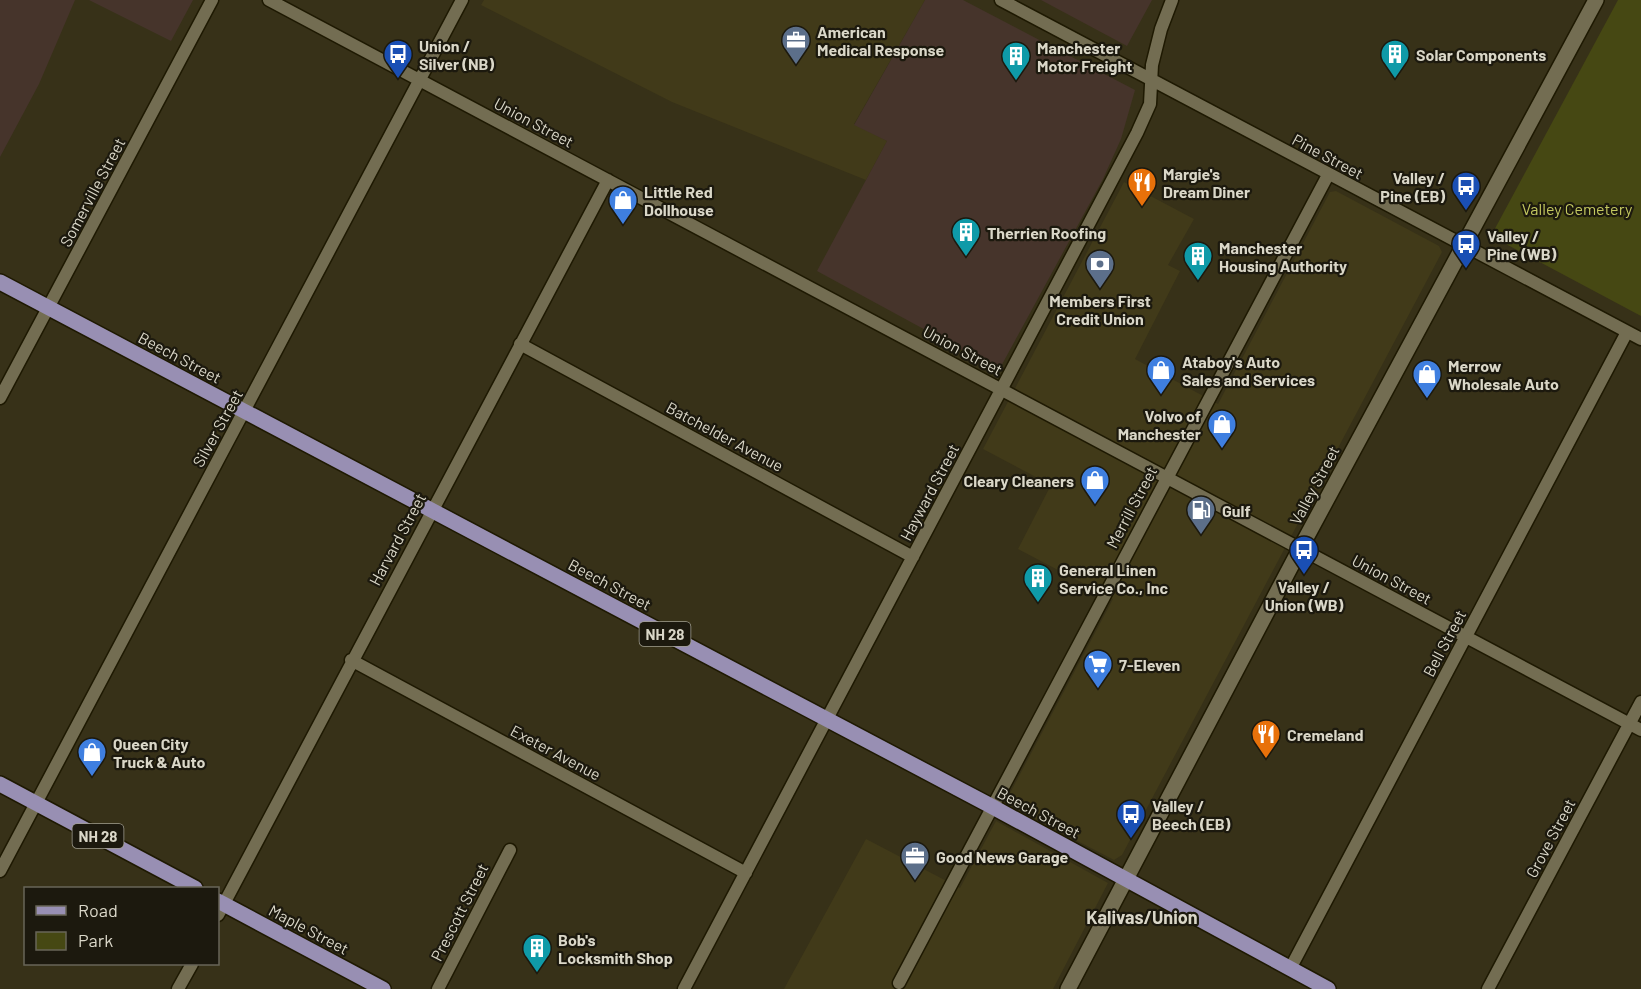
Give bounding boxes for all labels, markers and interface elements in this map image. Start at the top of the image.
place label: American Medical Response [817,22,945,59]
office icon: American Medical Response [780,24,812,66]
place label: Union / Silver (NB) [419,36,494,73]
bus stop icon: Union / Silver (NB) [382,38,414,80]
place label: Manchester Motor Freight [1037,38,1132,75]
building icon: Solar Components [1379,38,1411,80]
building icon: Manchester Motor Freight [1000,40,1032,82]
place label: Solar Components [1416,45,1546,64]
street label: Union Street [491,93,577,151]
street label: Pine Street [1289,129,1367,183]
street label: Somerville Street [55,134,129,250]
place label: Margie's Dream Diner [1163,164,1250,201]
restaurant icon: Margie's Dream Diner [1126,166,1158,208]
place label: Valley / Pine (EB) [1380,168,1445,205]
bus stop icon: Valley / Pine (EB) [1450,170,1482,212]
place label: Little Red Dollhouse [644,182,714,219]
shop icon: Little Red Dollhouse [607,184,639,226]
park label: Valley Cemetery [1522,199,1633,218]
building icon: Therrien Roofing [950,216,982,258]
place label: Therrien Roofing [987,223,1106,242]
place label: Valley / Pine (WB) [1487,226,1557,263]
bus stop icon: Valley / Pine (WB) [1450,228,1482,270]
place label: Manchester Housing Authority [1219,238,1347,275]
building icon: Manchester Housing Authority [1182,240,1214,282]
bank icon: Members First Credit Union [1084,248,1116,290]
place label: Members First Credit Union [1049,291,1151,328]
street label: Union Street [920,321,1006,379]
street label: Beech Street [135,327,225,387]
place label: Ataboy's Auto Sales and Services [1182,352,1315,389]
shop icon: Ataboy's Auto Sales and Services [1145,354,1177,396]
place label: Merrow Wholesale Auto [1448,356,1559,393]
shop icon: Merrow Wholesale Auto [1411,358,1443,400]
street label: Silver Street [188,386,246,470]
street label: Batchelder Avenue [663,397,787,475]
place label: Volvo of Manchester [1118,406,1201,443]
shop icon: Volvo of Manchester [1206,408,1238,450]
street label: Hayward Street [896,440,962,544]
street label: Valley Street [1285,442,1343,528]
street label: Merrill Street [1102,463,1160,551]
shop icon: Cleary Cleaners [1079,464,1111,506]
place label: Cleary Cleaners [963,471,1074,490]
street label: Harvard Street [365,490,429,588]
fuel station icon: Gulf [1185,494,1217,536]
place label: Gulf [1222,501,1251,520]
bus stop icon: Valley / Union (WB) [1288,534,1320,576]
street label: Union Street [1349,550,1435,608]
street label: Beech Street [565,554,655,614]
place label: General Linen Service Co., Inc [1059,560,1168,597]
building icon: General Linen Service Co., Inc [1022,562,1054,604]
place label: Valley / Union (WB) [1265,577,1344,614]
street label: Bell Street [1419,606,1469,680]
road number: NH 28 [640,622,690,646]
supermarket icon: 7-Eleven [1082,648,1114,690]
place label: 7-Eleven [1119,655,1180,674]
restaurant icon: Cremeland [1250,718,1282,760]
street label: Exeter Avenue [508,720,604,784]
place label: Cremeland [1287,725,1364,744]
place label: Queen City Truck & Auto [113,734,206,771]
shop icon: Queen City Truck & Auto [76,736,108,778]
street label: Beech Street [994,782,1084,842]
street label: Grove Street [1521,795,1579,881]
place label: Valley / Beech (EB) [1152,796,1231,833]
bus stop icon: Valley / Beech (EB) [1115,798,1147,840]
road number: NH 28 [72,824,124,848]
office icon: Good News Garage [899,840,931,882]
place label: Good News Garage [936,847,1069,866]
street label: Prescott Street [426,860,492,964]
legend [24,887,219,965]
text: Road [78,899,118,921]
street label: Maple Street [266,900,352,958]
district label: Kalivas/Union [1086,906,1198,928]
text: Park [78,929,113,951]
place label: Bob's Locksmith Shop [558,930,673,967]
building icon: Bob's Locksmith Shop [521,932,553,974]

